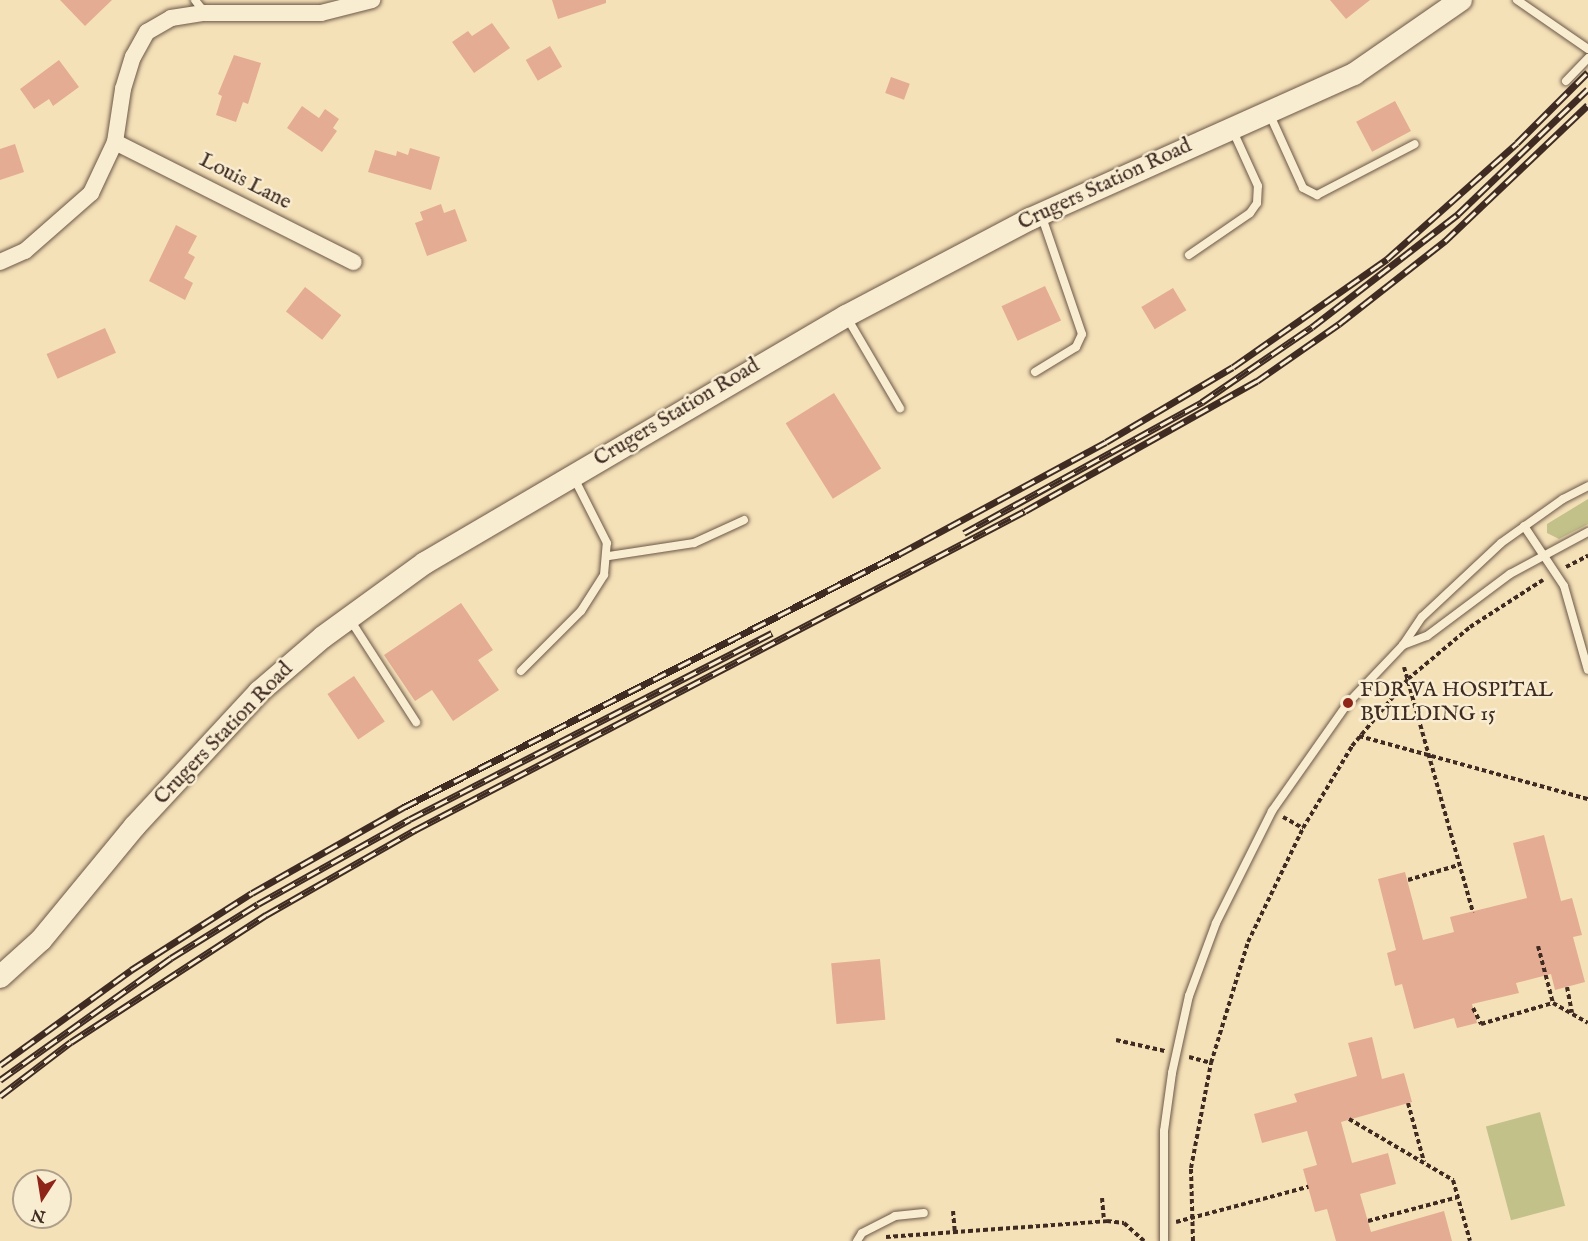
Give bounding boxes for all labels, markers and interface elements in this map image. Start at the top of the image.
street label: Crugers Station Road [1014,134,1196,236]
street label: Louis Lane [195,148,295,216]
street label: Crugers Station Road [590,354,764,472]
street label: Crugers Station Road [149,657,299,811]
place label: FDR VA HOSPITAL BUILDING 15 [1360,678,1553,728]
marker: FDR VA HOSPITAL BUILDING 15 [1341,696,1355,710]
north arrow [12,1169,72,1229]
text: N [30,1203,48,1226]

